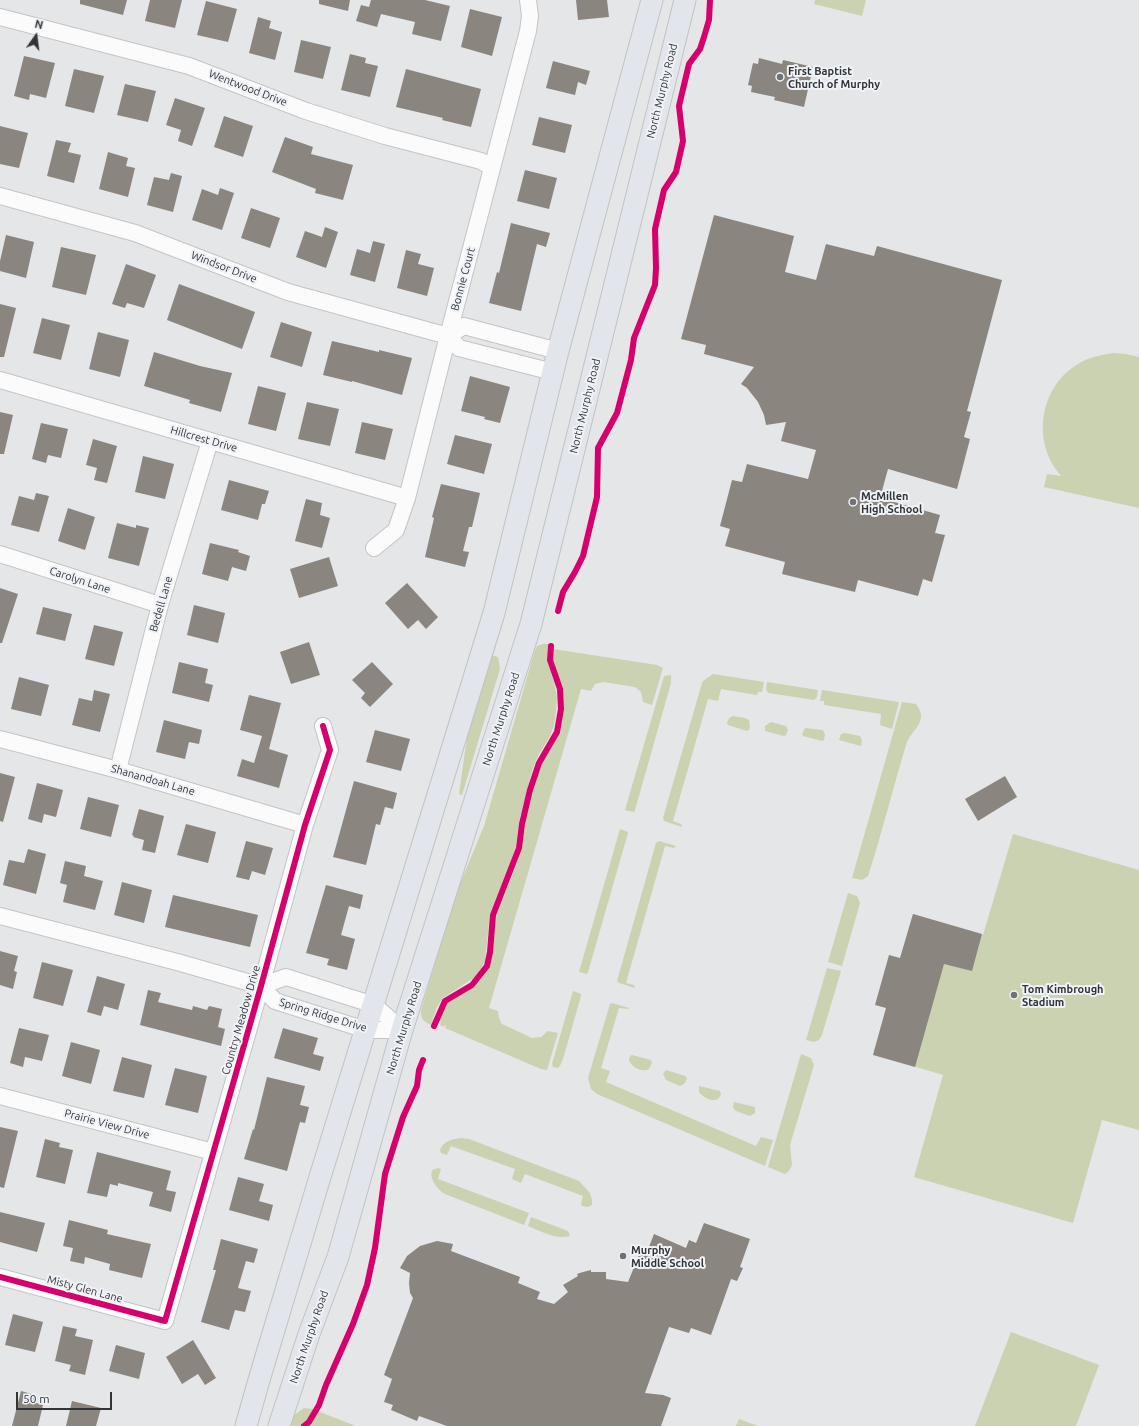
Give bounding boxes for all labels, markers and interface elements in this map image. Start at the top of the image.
north arrow [16,16,56,56]
text: N [33,18,44,31]
street label: North Murphy Road [644,42,680,140]
place label: First Baptist Church of Murphy [788,64,880,90]
street label: Wentwood Drive [207,67,289,109]
marker: First Baptist Church of Murphy [775,72,785,82]
street label: Bonnie Court [448,246,478,312]
street label: Windsor Drive [189,248,259,286]
street label: North Murphy Road [567,357,603,455]
street label: Hillcrest Drive [169,423,239,455]
place label: McMillen High School [861,489,922,515]
marker: McMillen High School [848,497,858,507]
street label: Carolyn Lane [48,564,112,596]
street label: Bedell Lane [147,575,175,633]
street label: North Murphy Road [480,671,522,767]
street label: Shanandoah Lane [109,762,197,798]
street label: Country Meadow Drive [219,964,263,1076]
street label: North Murphy Road [383,980,425,1076]
place label: Tom Kimbrough Stadium [1022,982,1104,1008]
marker: Tom Kimbrough Stadium [1009,990,1019,1000]
street label: Spring Ridge Drive [278,995,368,1035]
street label: Prairie View Drive [63,1106,151,1142]
place label: Murphy Middle School [631,1243,704,1269]
marker: Murphy Middle School [618,1251,628,1261]
street label: Misty Glen Lane [46,1273,124,1305]
street label: North Murphy Road [287,1289,331,1385]
scale bar [18,1384,114,1410]
text: 50 m [23,1392,50,1405]

